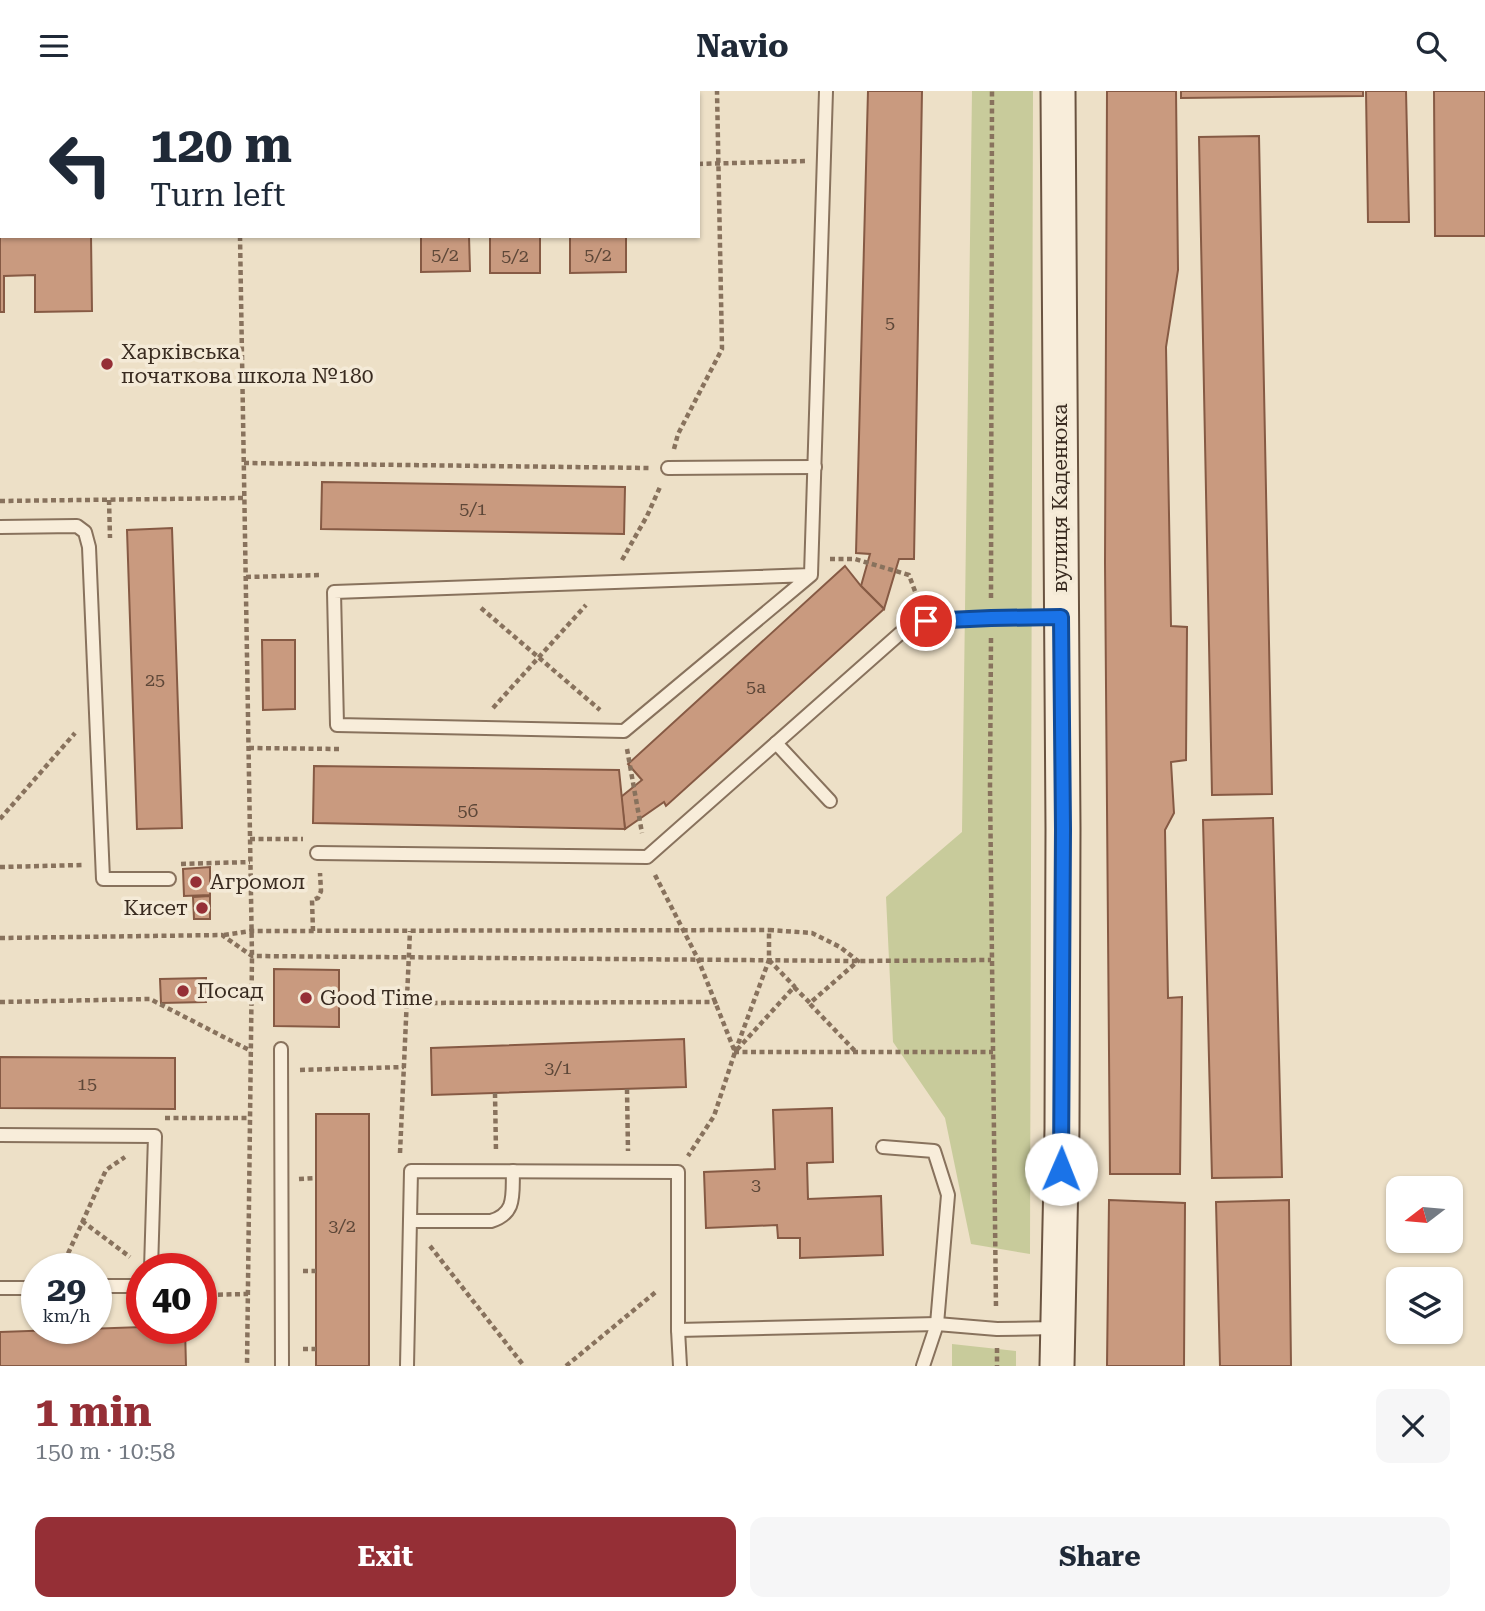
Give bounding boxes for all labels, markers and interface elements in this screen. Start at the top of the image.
icon: menu [35,27,73,65]
text: Navio [696,27,789,65]
icon: search [1412,27,1450,65]
text: 120 m [150,117,292,174]
icon: left [35,119,126,210]
text: Turn left [150,176,285,214]
house number: 5/2 [431,244,459,265]
house number: 5/2 [584,244,612,265]
house number: 5/2 [501,245,529,266]
house number: 5 [885,312,895,333]
place label: Харківська початкова школа №180 [121,340,374,388]
marker: Харківська початкова школа №180 [99,356,115,372]
street label: вулиця Каденюка [1048,403,1072,593]
house number: 5/1 [459,498,487,519]
pin [896,591,956,651]
icon: arrive [907,602,945,640]
house number: 25 [145,669,165,690]
house number: 5а [746,676,766,697]
house number: 5б [457,800,479,821]
place label: Агромол [210,870,305,894]
marker: Агромол [188,874,204,890]
place label: Кисет [123,896,188,920]
marker: Кисет [194,900,210,916]
place label: Посад [197,979,263,1003]
marker: Посад [175,983,191,999]
place label: Good Time [320,986,433,1010]
marker: Good Time [298,990,314,1006]
house number: 3/1 [544,1057,572,1078]
house number: 15 [77,1073,97,1094]
position arrow [1024,1132,1098,1206]
house number: 3 [751,1174,761,1195]
north arrow [1386,1176,1463,1253]
map controls [1386,1176,1463,1344]
house number: 3/2 [328,1215,356,1236]
speed limit sign: 40 [126,1253,217,1344]
button: layers [1386,1267,1463,1344]
text: 29 [47,1269,86,1310]
text: km/h [42,1305,91,1326]
text: 1 min [35,1387,152,1436]
button: close [1376,1389,1450,1463]
text: 150 m · 10:58 [35,1438,175,1465]
button: Exit [35,1517,736,1597]
button: Share [750,1517,1450,1597]

